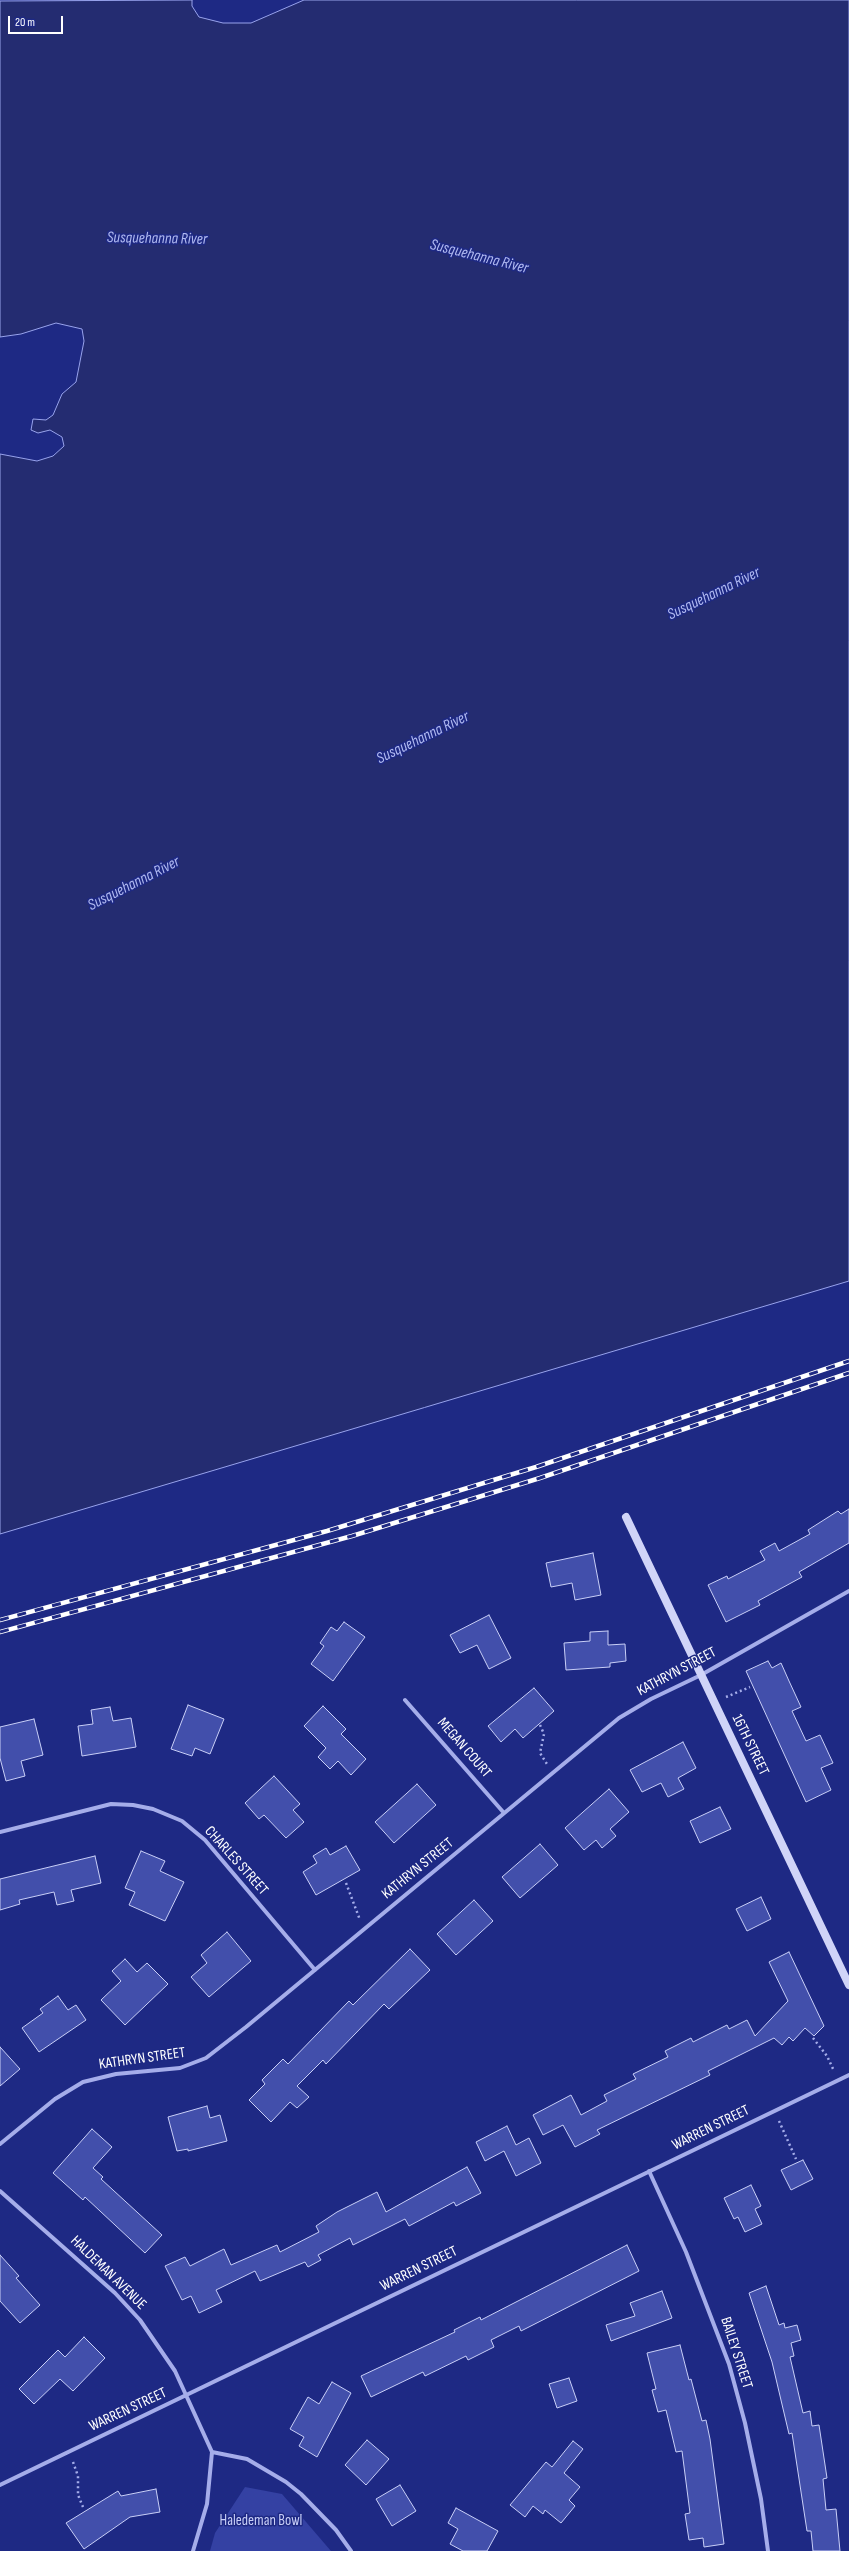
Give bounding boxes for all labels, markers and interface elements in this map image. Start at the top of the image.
scale bar [10,8,65,34]
text: 20 m [15,15,35,30]
water label: Susquehanna River [107,229,207,249]
water label: Susquehanna River [428,236,530,278]
water label: Susquehanna River [665,563,763,625]
water label: Susquehanna River [374,707,472,769]
water label: Susquehanna River [85,853,183,915]
street label: KATHRYN STREET [634,1644,720,1700]
street label: 16TH STREET [728,1712,772,1778]
street label: MEGAN COURT [433,1714,495,1782]
street label: CHARLES STREET [200,1823,272,1899]
street label: KATHRYN STREET [378,1835,458,1903]
street label: KATHRYN STREET [98,2044,186,2074]
street label: WARREN STREET [669,2102,753,2154]
street label: HALDEMAN AVENUE [66,2232,150,2314]
street label: WARREN STREET [377,2243,461,2295]
street label: BAILEY STREET [716,2315,756,2391]
street label: WARREN STREET [86,2384,170,2436]
park label: Haledeman Bowl [220,2512,302,2530]

